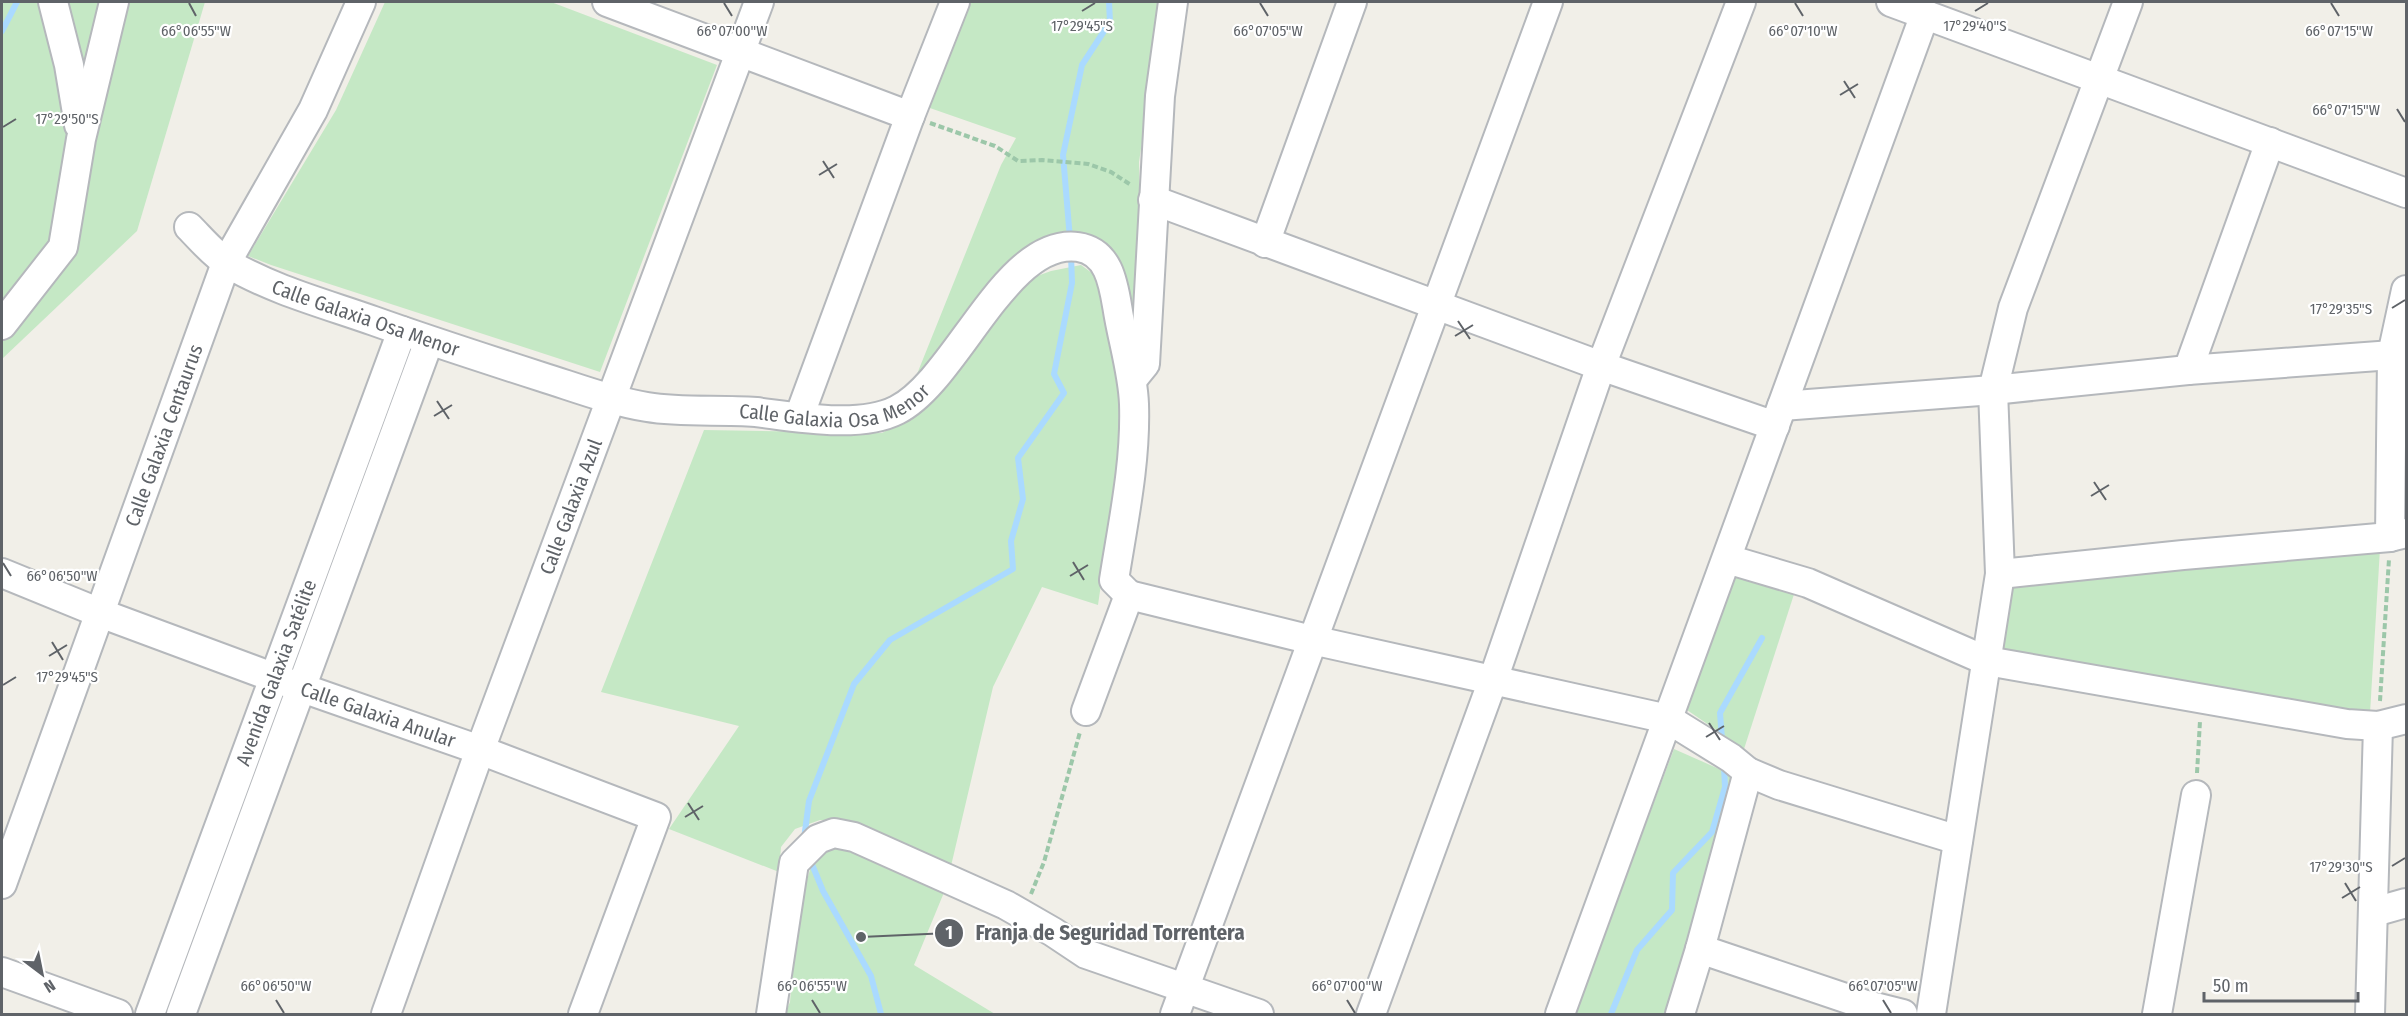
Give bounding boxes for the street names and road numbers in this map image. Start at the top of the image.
street label: Calle Galaxia Osa Menor [268,274,463,361]
street label: Calle Galaxia Centaurus [120,341,208,530]
street label: Calle Galaxia Osa Menor [739,379,934,432]
street label: Calle Galaxia Azul [535,435,607,578]
street label: Avenida Galaxia Satélite [231,576,321,769]
street label: Calle Galaxia Anular [297,676,459,753]

